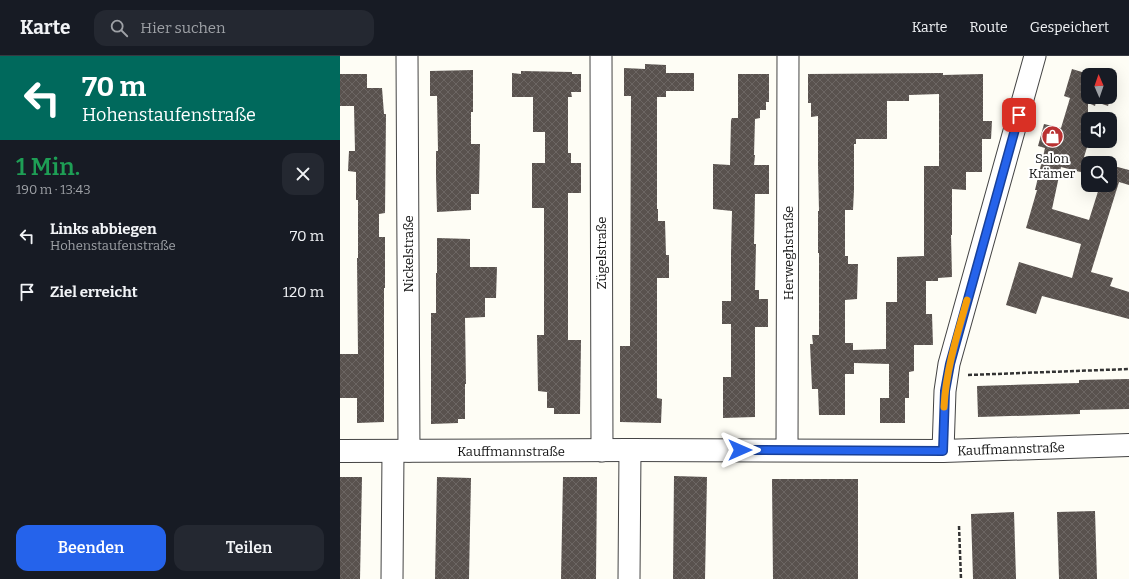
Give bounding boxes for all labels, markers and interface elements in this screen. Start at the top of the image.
search box [94,10,374,46]
text: Karte [20,16,70,39]
icon: search [108,17,130,39]
text: Hier suchen [140,19,226,37]
text: Karte [912,19,947,36]
text: Route [969,19,1008,36]
text: Gespeichert [1030,19,1109,36]
north arrow [1081,68,1117,104]
map controls [1081,68,1117,192]
text: 70 m [82,70,146,103]
icon: left [16,72,68,124]
pin [1002,98,1036,132]
text: Hohenstaufenstraße [82,104,256,126]
icon: arrive [1008,104,1030,126]
button: sound [1081,112,1117,148]
shop icon: Salon Krämer [1039,123,1065,149]
place label: Salon Krämer [1029,151,1076,181]
text: 1 Min. [16,153,80,181]
button: close [282,153,324,195]
button: search [1081,156,1117,192]
text: 190 m · 13:43 [16,182,91,197]
street label: Herweghstraße [781,206,796,300]
street label: Nickelstraße [401,215,416,293]
street label: Zügelstraße [594,217,609,289]
text: Links abbiegen [50,220,157,238]
icon: left [16,225,38,247]
text: 70 m [290,227,324,245]
text: Hohenstaufenstraße [50,238,176,253]
icon: arrive [16,281,38,303]
text: Ziel erreicht [50,283,138,301]
text: 120 m [283,283,324,301]
position arrow [719,429,761,471]
street label: Kauffmannstraße [957,440,1065,458]
street label: Kauffmannstraße [457,444,565,459]
button: Beenden [16,525,166,571]
button: Teilen [174,525,324,571]

